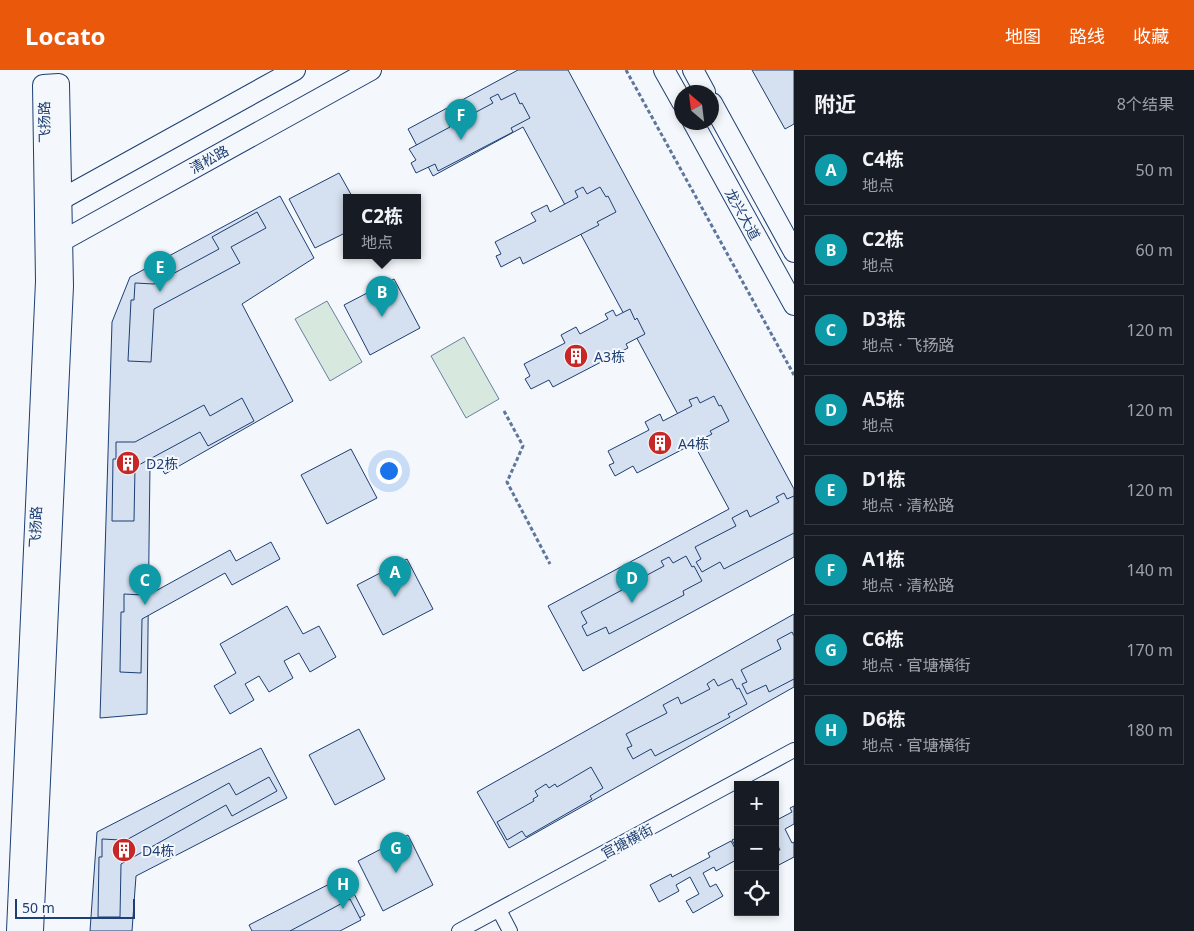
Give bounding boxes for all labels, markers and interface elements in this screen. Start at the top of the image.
text: Locato [25,19,106,52]
text: 地图 [1005,24,1041,48]
text: 路线 [1069,24,1105,48]
text: 收藏 [1133,24,1169,48]
north arrow [674,85,719,130]
text: 附近 [814,90,856,118]
text: 8个结果 [1117,93,1174,115]
pin: F [445,99,477,140]
street label: 飞扬路 [34,101,54,143]
street label: 清松路 [186,141,232,177]
text: C4栋 [862,146,904,172]
text: A [825,159,837,181]
text: 50 m [1136,159,1173,181]
text: 地点 [862,174,894,196]
street label: 龙兴大道 [721,185,765,243]
popup [343,194,421,259]
text: C2栋 [361,203,403,229]
text: C2栋 [862,226,904,252]
text: 地点 [361,231,393,253]
text: B [826,239,836,261]
text: 60 m [1136,239,1173,261]
pin: E [144,251,176,292]
text: 地点 [862,254,894,276]
pin: B [366,276,398,317]
text: D3栋 [862,306,906,332]
text: C [826,319,836,341]
text: 120 m [1126,319,1173,341]
text: 地点 · 飞扬路 [862,334,955,356]
building icon: A3栋 [563,343,589,369]
place label: A3栋 [594,347,625,366]
text: A5栋 [862,386,905,412]
text: D [825,399,837,421]
text: 120 m [1126,399,1173,421]
text: 地点 [862,414,894,436]
building icon: A4栋 [647,430,673,456]
place label: A4栋 [678,434,709,453]
building icon: D2栋 [115,450,141,476]
place label: D2栋 [146,454,178,473]
your location [376,458,402,484]
text: D1栋 [862,466,906,492]
text: E [827,479,835,501]
text: 120 m [1126,479,1173,501]
text: 地点 · 清松路 [862,494,955,516]
street label: 飞扬路 [24,506,46,548]
text: A1栋 [862,546,905,572]
pin: A [379,556,411,597]
text: F [827,559,835,581]
text: 140 m [1126,559,1173,581]
pin: D [616,562,648,603]
pin: C [129,564,161,605]
text: 地点 · 清松路 [862,574,955,596]
text: C6栋 [862,626,904,652]
text: G [825,639,837,661]
text: 170 m [1126,639,1173,661]
text: 地点 · 官塘横街 [862,654,971,676]
text: D6栋 [862,706,906,732]
text: H [825,719,837,741]
text: 180 m [1126,719,1173,741]
text: 地点 · 官塘横街 [862,734,971,756]
map controls [734,781,779,916]
button: + [734,781,779,826]
street label: 官塘横街 [598,819,656,863]
button: − [734,826,779,871]
pin: G [380,832,412,873]
building icon: D4栋 [111,837,137,863]
place label: D4栋 [142,841,174,860]
pin: H [327,868,359,909]
button: locate [734,871,779,916]
scale bar [15,896,135,919]
text: 50 m [22,898,55,917]

